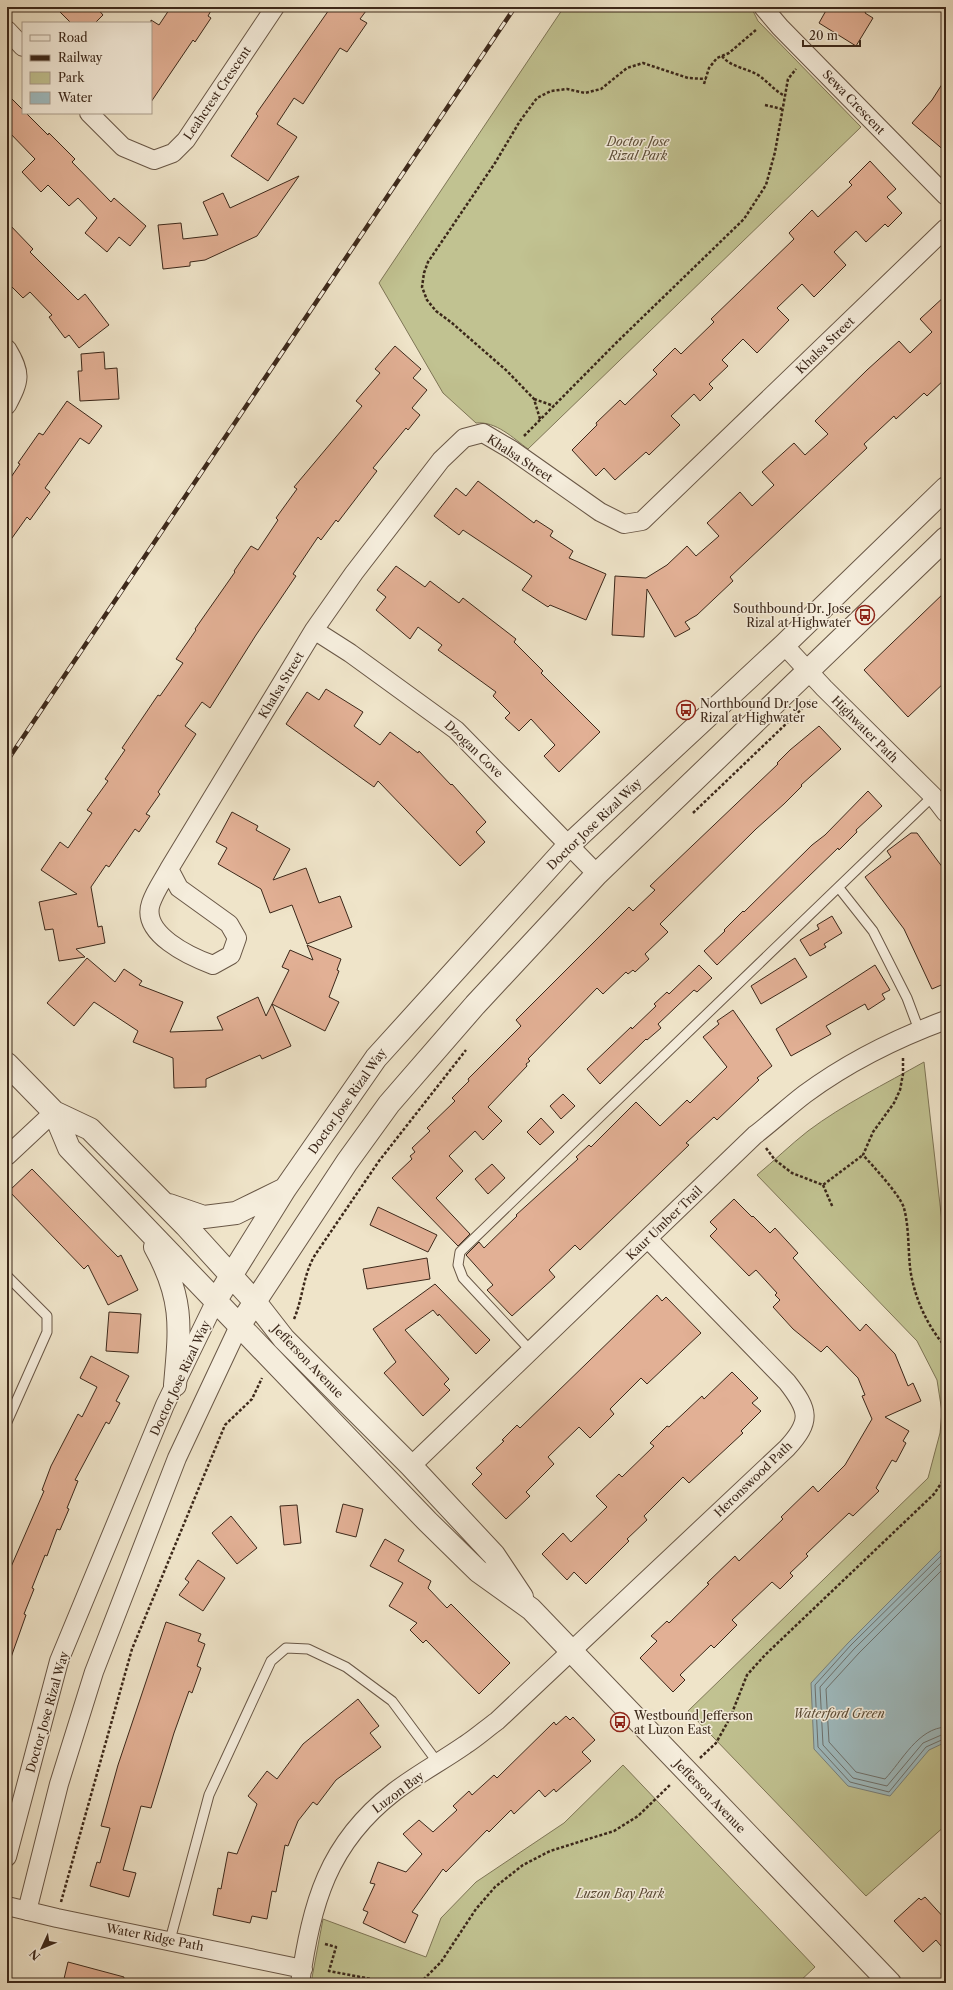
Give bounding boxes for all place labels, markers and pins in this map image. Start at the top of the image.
place label: Southbound Dr. Jose Rizal at Highwater [733,601,851,630]
bus stop icon: Southbound Dr. Jose Rizal at Highwater [854,604,876,626]
place label: Northbound Dr. Jose Rizal at Highwater [700,696,818,725]
bus stop icon: Northbound Dr. Jose Rizal at Highwater [675,699,697,721]
place label: Westbound Jefferson at Luzon East [633,1708,754,1737]
bus stop icon: Westbound Jefferson at Luzon East [609,1711,631,1733]

